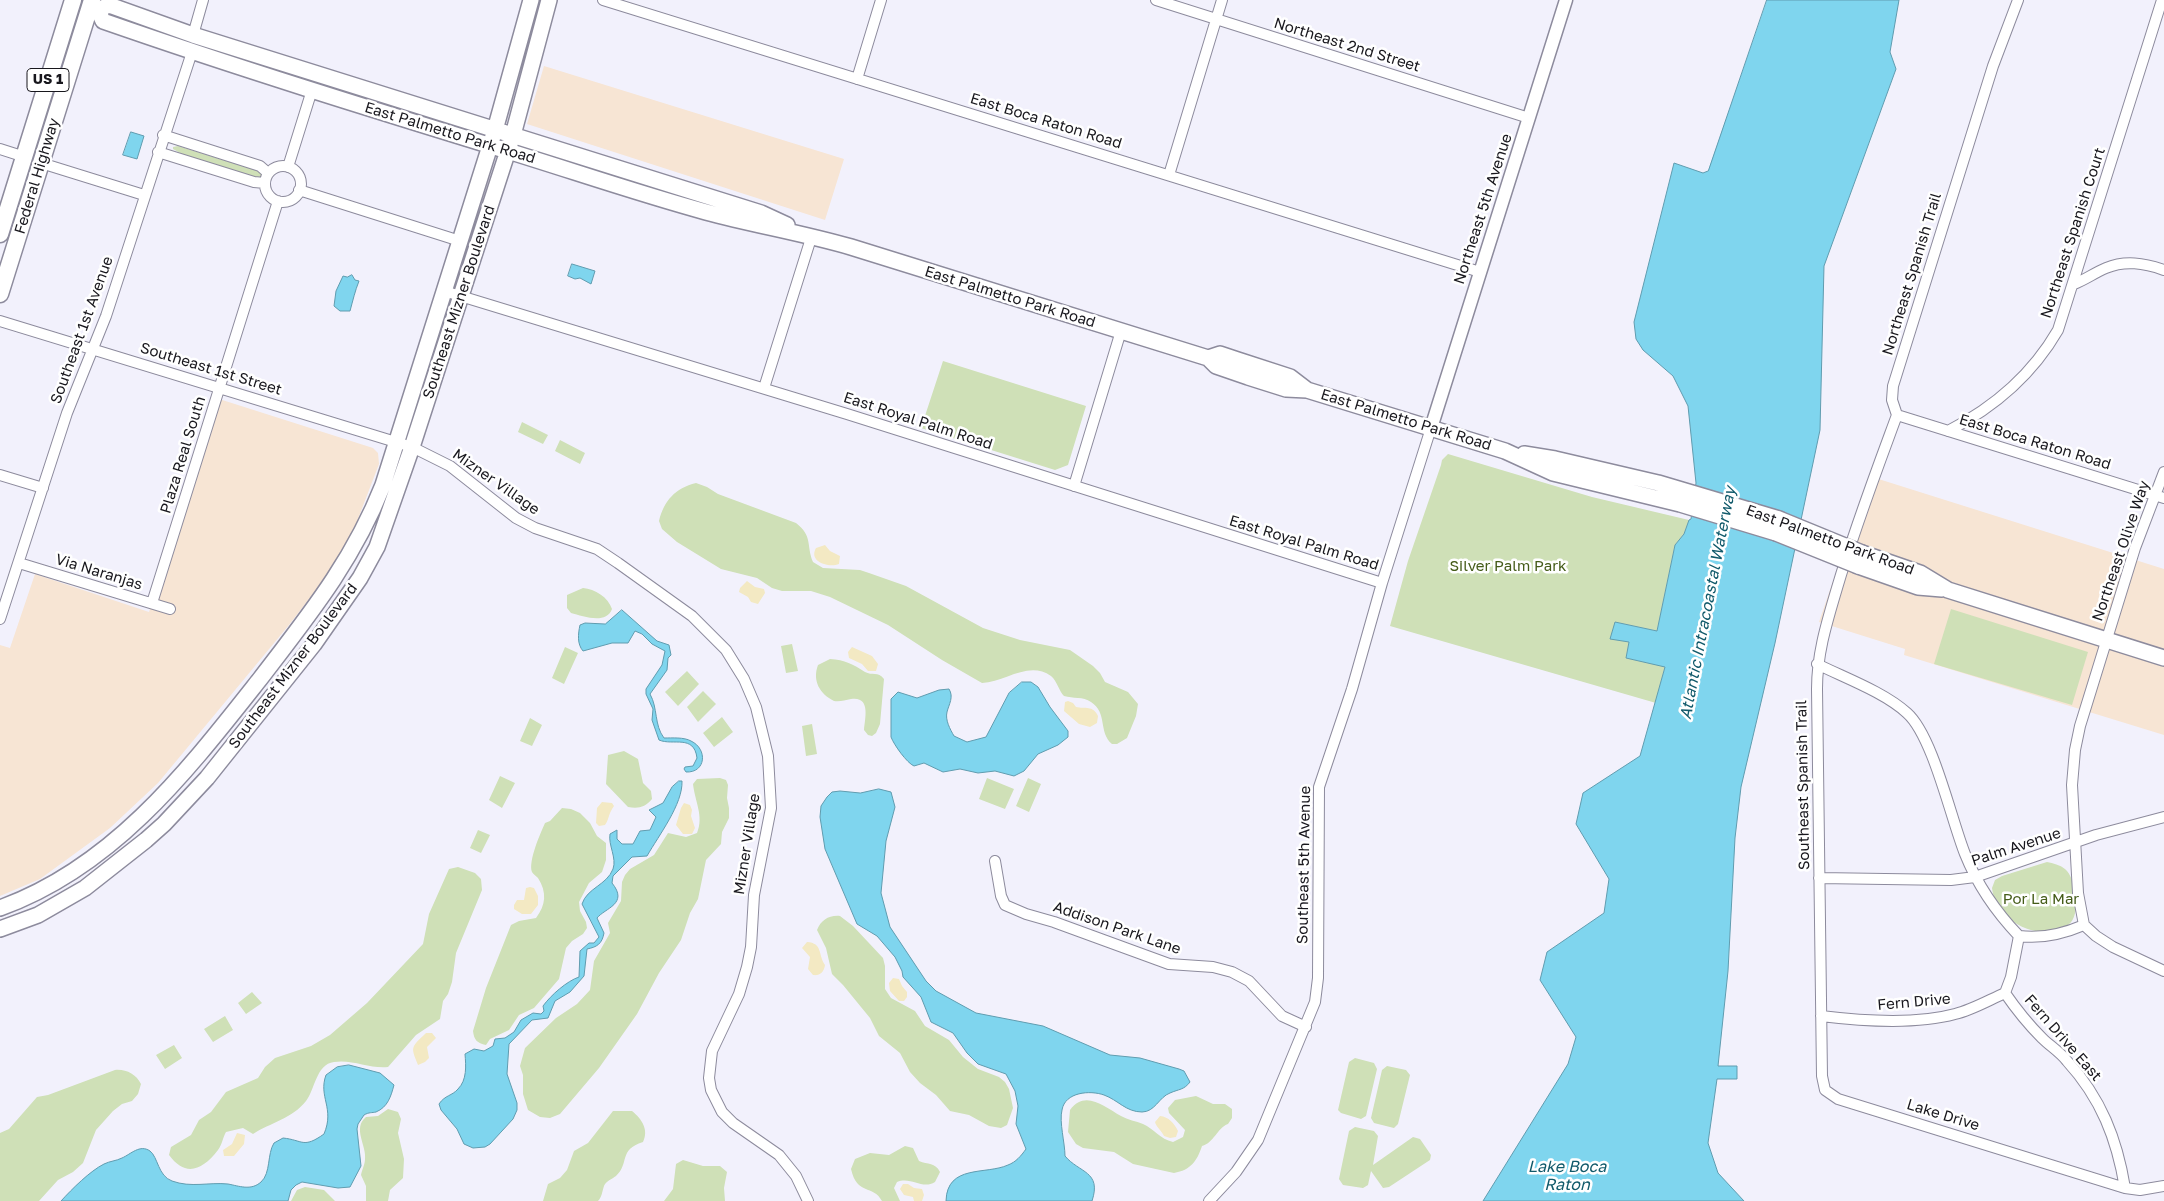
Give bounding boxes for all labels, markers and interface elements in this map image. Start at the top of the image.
street label: Northeast 2nd Street [1272,14,1422,76]
road number: US 1 [27,68,69,92]
street label: East Boca Raton Road [968,89,1124,153]
street label: East Palmetto Park Road [362,98,538,168]
street label: Federal Highway [11,116,63,236]
street label: Northeast 5th Avenue [1450,131,1516,287]
street label: Northeast Spanish Court [2037,145,2109,321]
street label: Northeast Spanish Trail [1879,191,1945,357]
street label: Southeast Mizner Boulevard [419,203,499,401]
street label: Southeast 1st Avenue [47,254,117,406]
street label: East Palmetto Park Road [922,262,1098,332]
street label: Southeast 1st Street [138,339,284,399]
street label: East Palmetto Park Road [1318,385,1494,455]
street label: East Royal Palm Road [841,388,995,454]
street label: Plaza Real South [157,394,209,516]
street label: East Boca Raton Road [1957,410,2113,474]
street label: Mizner Village [449,445,543,519]
street label: Northeast Olive Way [2088,478,2154,624]
water label: Atlantic Intracoastal Waterway [1676,485,1740,721]
street label: East Palmetto Park Road [1743,501,1917,579]
street label: East Royal Palm Road [1227,512,1381,574]
street label: Via Naranjas [53,550,145,594]
park label: Silver Palm Park [1450,557,1566,575]
street label: Southeast Mizner Boulevard [225,580,361,752]
street label: Southeast Spanish Trail [1793,700,1813,870]
street label: Southeast 5th Avenue [1294,786,1314,944]
street label: Mizner Village [730,792,764,896]
street label: Palm Avenue [1969,824,2063,870]
park label: Por La Mar [2003,890,2079,908]
street label: Addison Park Lane [1051,898,1183,958]
street label: Fern Drive [1877,990,1951,1014]
street label: Fern Drive East [2021,991,2105,1085]
street label: Lake Drive [1905,1095,1981,1135]
water label: Lake Boca Raton [1528,1157,1606,1195]

